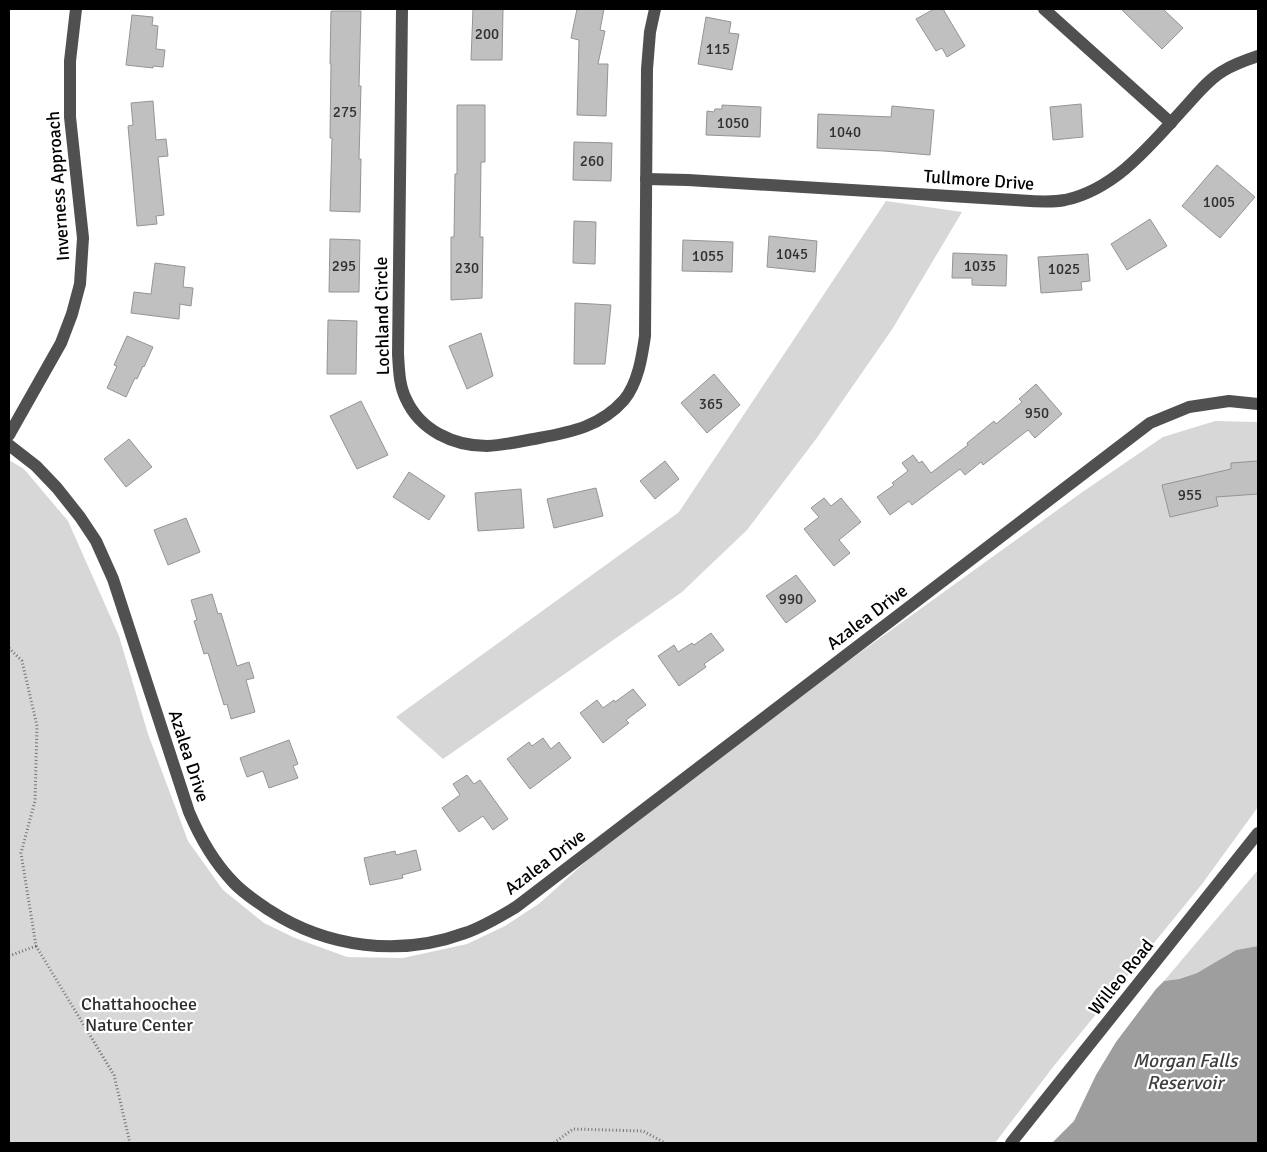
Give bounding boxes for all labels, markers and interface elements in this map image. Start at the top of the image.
house number: 200 [475,25,499,43]
house number: 115 [706,40,730,58]
house number: 275 [333,103,357,121]
street label: Inverness Approach [42,110,74,262]
house number: 1050 [717,114,749,132]
house number: 1040 [829,123,861,141]
house number: 260 [580,152,604,170]
street label: Tullmore Drive [923,165,1035,195]
house number: 1005 [1203,193,1235,211]
house number: 1045 [776,245,808,263]
house number: 1055 [692,247,724,265]
street label: Lochland Circle [370,256,394,376]
house number: 295 [332,257,356,275]
house number: 1035 [964,257,996,275]
house number: 230 [455,259,479,277]
house number: 1025 [1048,260,1080,278]
house number: 365 [699,395,723,413]
house number: 950 [1025,404,1049,422]
house number: 955 [1178,486,1202,504]
street label: Azalea Drive [822,579,912,655]
house number: 990 [779,590,803,608]
street label: Azalea Drive [164,707,214,805]
street label: Azalea Drive [500,824,590,900]
street label: Willeo Road [1084,935,1158,1019]
park label: Chattahoochee Nature Center [81,993,197,1036]
water label: Morgan Falls Reservoir [1133,1049,1239,1095]

